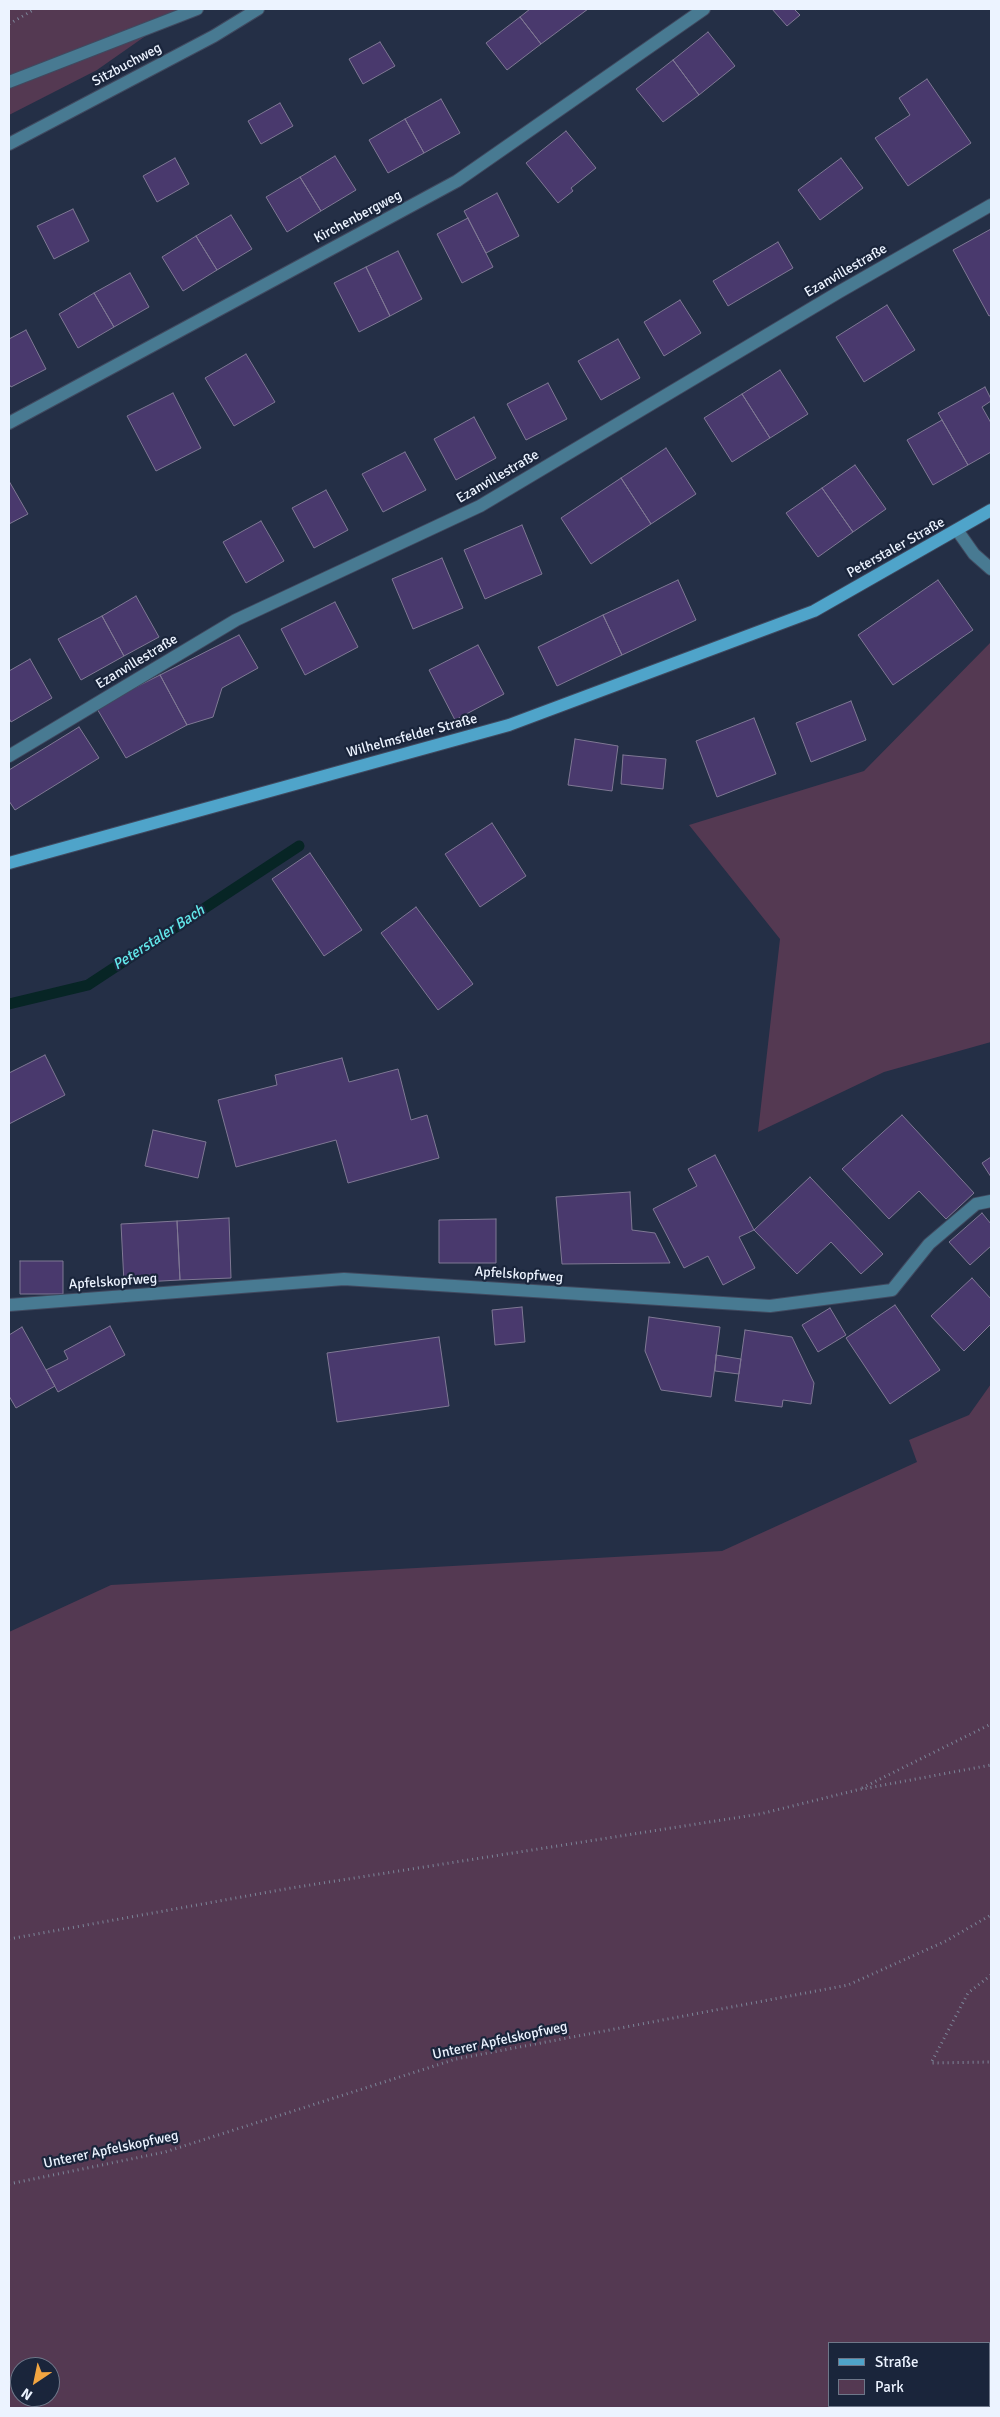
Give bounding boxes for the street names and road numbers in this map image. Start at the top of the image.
street label: Sitzbuchweg [89,40,165,90]
street label: Kirchenbergweg [311,187,405,247]
street label: Ezanvillestraße [802,241,890,301]
street label: Ezanvillestraße [454,447,542,507]
street label: Peterstaler Straße [844,514,948,582]
street label: Ezanvillestraße [93,631,181,693]
street label: Wilhelmsfelder Straße [345,710,479,762]
street label: Apfelskopfweg [474,1264,564,1286]
street label: Apfelskopfweg [68,1271,158,1293]
street label: Unterer Apfelskopfweg [431,2018,569,2064]
street label: Unterer Apfelskopfweg [42,2127,180,2173]

